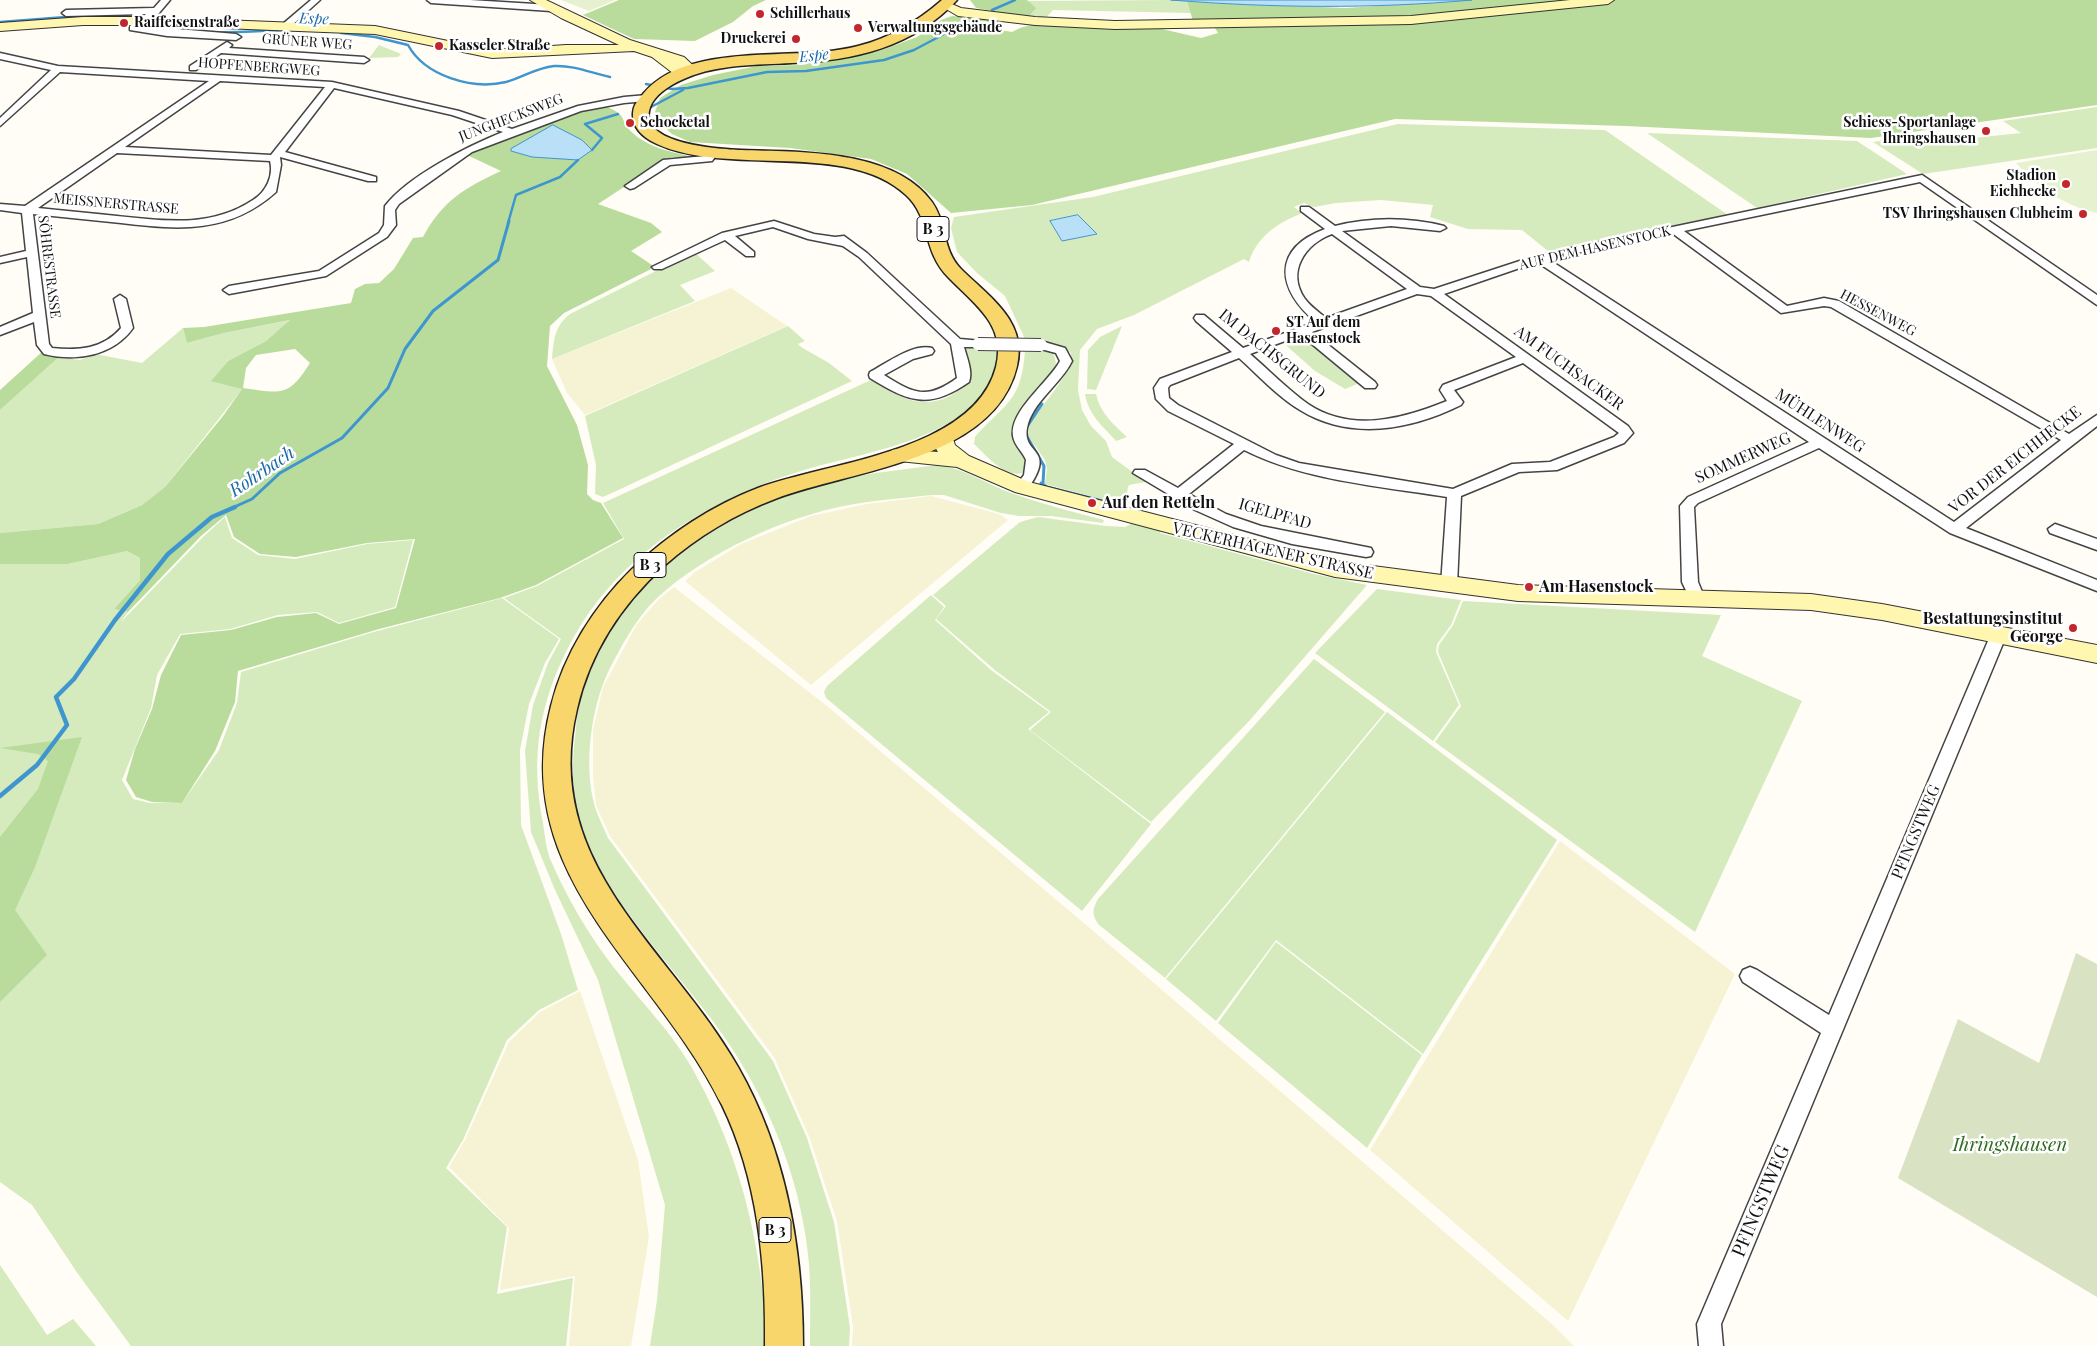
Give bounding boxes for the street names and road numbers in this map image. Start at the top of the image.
street label: GRÜNER WEG [261,30,353,54]
street label: HOPFENBERGWEG [197,54,321,80]
street label: JUNGHECKSWEG [457,90,565,146]
street label: MEISSNERSTRASSE [53,190,179,218]
street label: SÖHRESTRASSE [34,214,64,320]
road number: B 3 [917,216,949,242]
street label: AUF DEM HASENSTOCK [1518,222,1672,274]
street label: HESSENWEG [1837,286,1919,340]
street label: IM DACHSGRUND [1215,305,1329,403]
street label: AM FUCHSACKER [1510,322,1628,414]
street label: MÜHLENWEG [1772,385,1868,457]
street label: VOR DER EICHHECKE [1945,402,2085,518]
street label: SOMMERWEG [1692,428,1794,488]
street label: IGELPFAD [1236,494,1314,534]
street label: VECKERHAGENER STRASSE [1171,518,1375,584]
road number: B 3 [634,552,666,578]
street label: PFINGSTWEG [1888,782,1944,882]
street label: PFINGSTWEG [1727,1142,1795,1260]
road number: B 3 [759,1218,791,1242]

